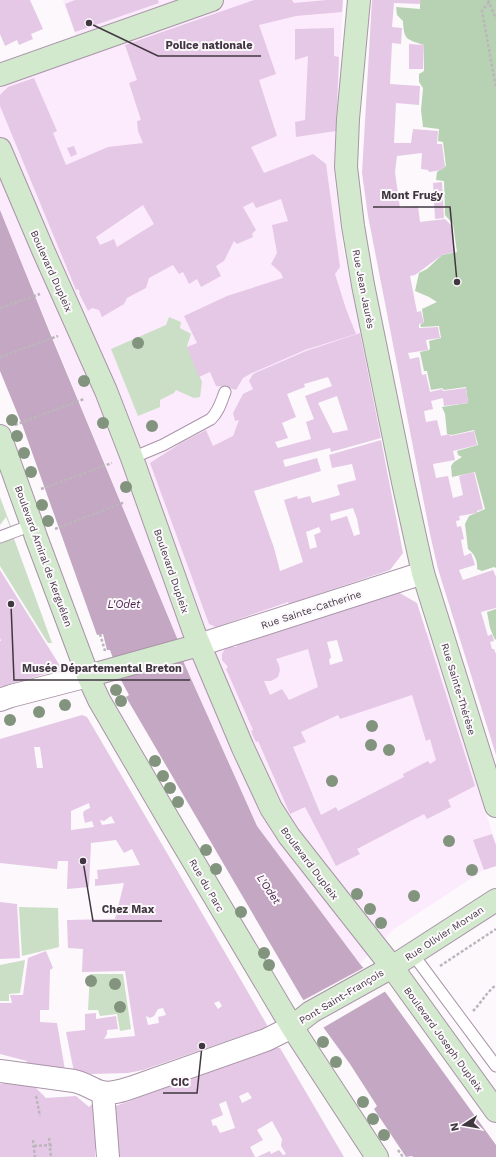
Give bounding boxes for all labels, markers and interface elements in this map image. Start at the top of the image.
callout: Police nationale [158,33,261,56]
text: Police nationale [165,39,253,52]
callout: Mont Frugy [373,184,450,207]
text: Mont Frugy [381,189,444,202]
street label: Boulevard Dupleix [29,229,75,314]
street label: Rue Jean Jaurès [350,249,377,330]
street label: Boulevard Amiral de Kerguélen [13,484,74,628]
street label: Boulevard Dupleix [152,528,191,615]
street label: Rue Sainte-Catherine [260,588,363,631]
water label: L'Odet [107,598,141,611]
street label: Rue Sainte-Thérèse [439,642,478,737]
callout: Musée Départemental Breton [14,657,190,680]
text: Musée Départemental Breton [22,662,182,675]
street label: Boulevard Dupleix [279,825,341,902]
street label: Rue du Parc [187,857,226,914]
water label: L'Odet [254,872,284,907]
callout: Chez Max [93,898,162,921]
text: Chez Max [102,903,155,916]
street label: Rue Olivier Morvan [403,904,486,963]
street label: Pont Saint-François [297,967,386,1026]
street label: Boulevard Joseph Dupleix [402,985,485,1094]
callout: CIC [163,1070,197,1093]
text: CIC [171,1076,190,1089]
north arrow [444,1105,484,1145]
text: N [448,1122,462,1132]

